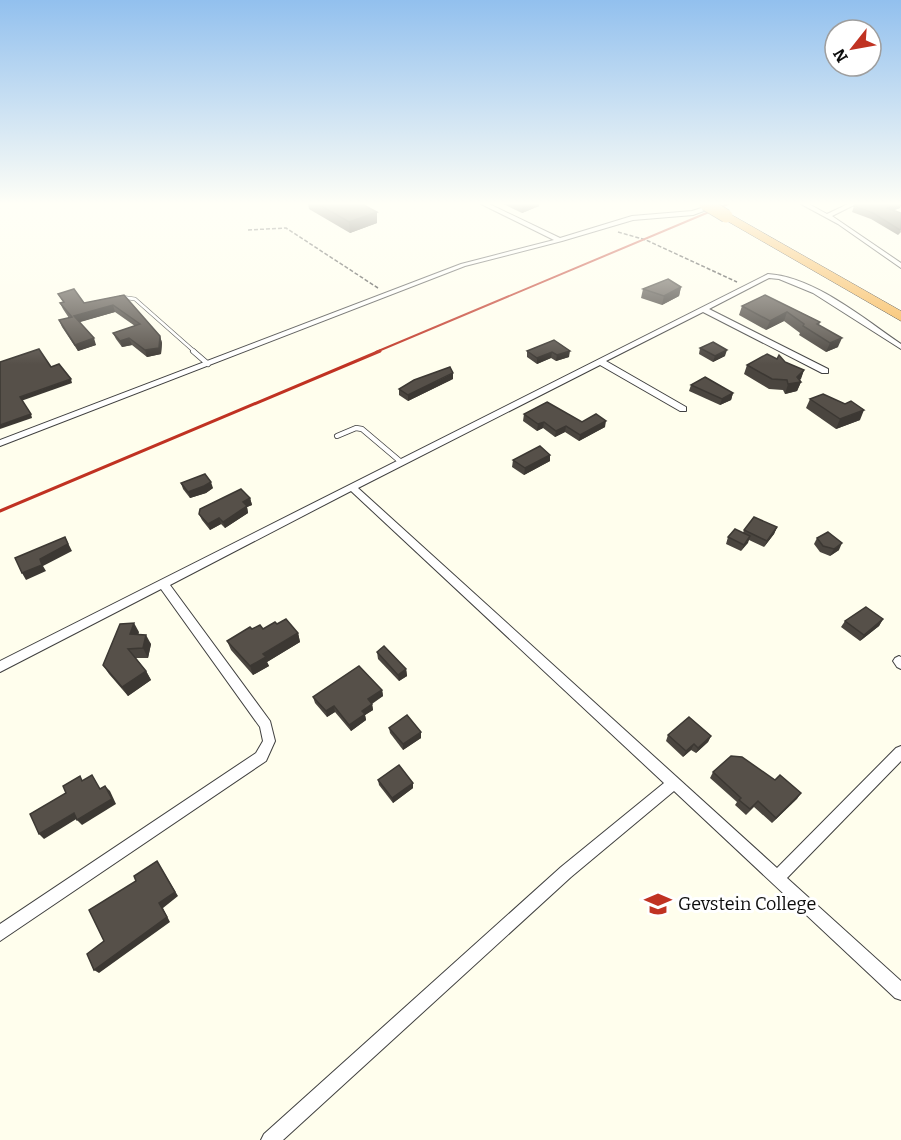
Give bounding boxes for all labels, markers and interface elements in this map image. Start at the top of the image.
north arrow [823,18,883,78]
text: N [829,45,852,66]
school or university icon: Gevstein College [643,889,673,919]
place label: Gevstein College [678,893,816,915]

